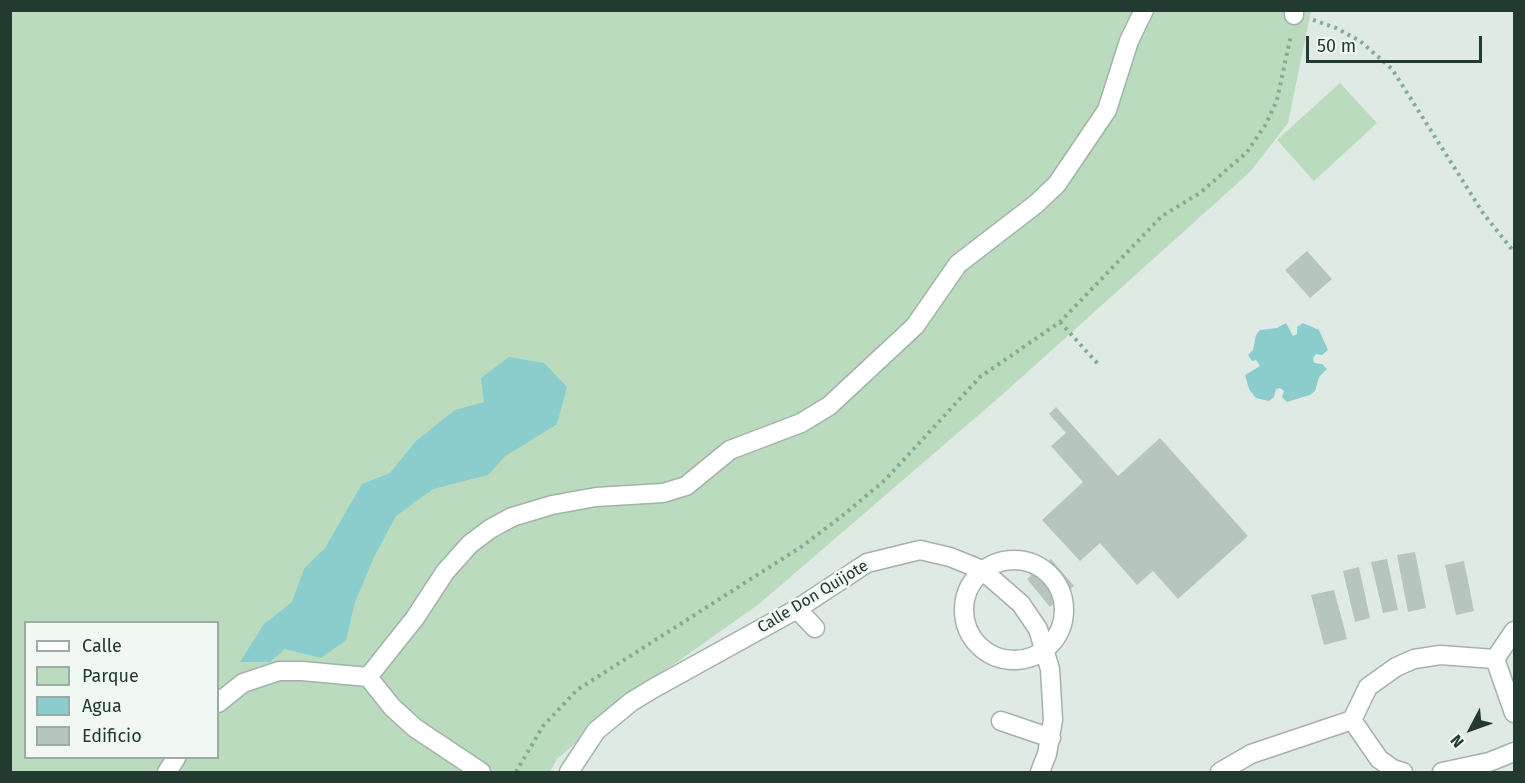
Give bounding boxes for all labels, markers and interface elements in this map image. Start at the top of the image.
scale bar [1309,24,1484,62]
text: 50 m [1317,35,1356,57]
street label: Calle Don Quijote [754,556,872,638]
legend [24,621,219,759]
text: Calle [82,635,122,657]
text: Parque [82,665,139,687]
text: Agua [82,695,122,717]
north arrow [1441,699,1501,759]
text: Edificio [82,725,142,747]
text: N [1446,731,1468,751]

